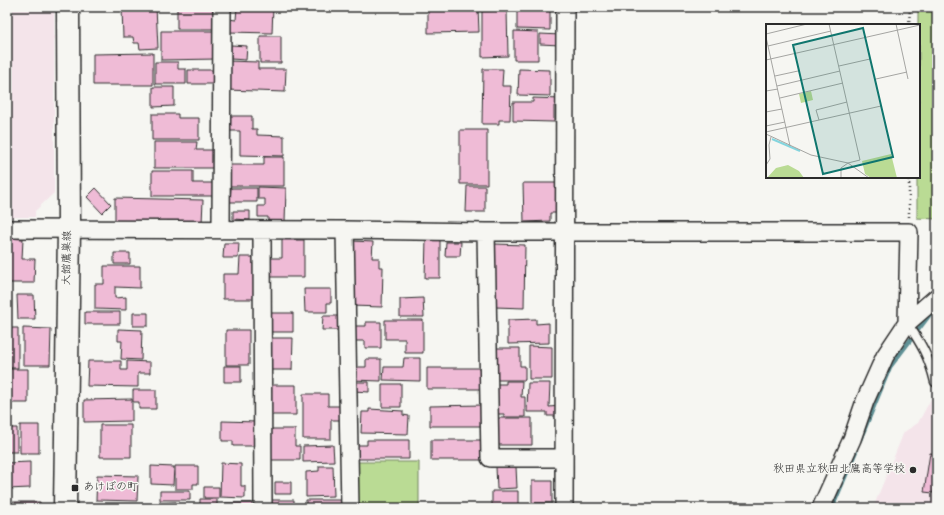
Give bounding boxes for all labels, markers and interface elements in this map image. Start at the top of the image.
inset map [766,24,920,178]
street label: 大館鷹巣線 [61,230,74,286]
place label: 秋田県立秋田北鷹高等学校 [773,463,905,476]
marker: 秋田県立秋田北鷹高等学校 [908,465,918,475]
place label: あけぼの町 [83,481,138,494]
marker: あけぼの町 [70,483,80,493]

